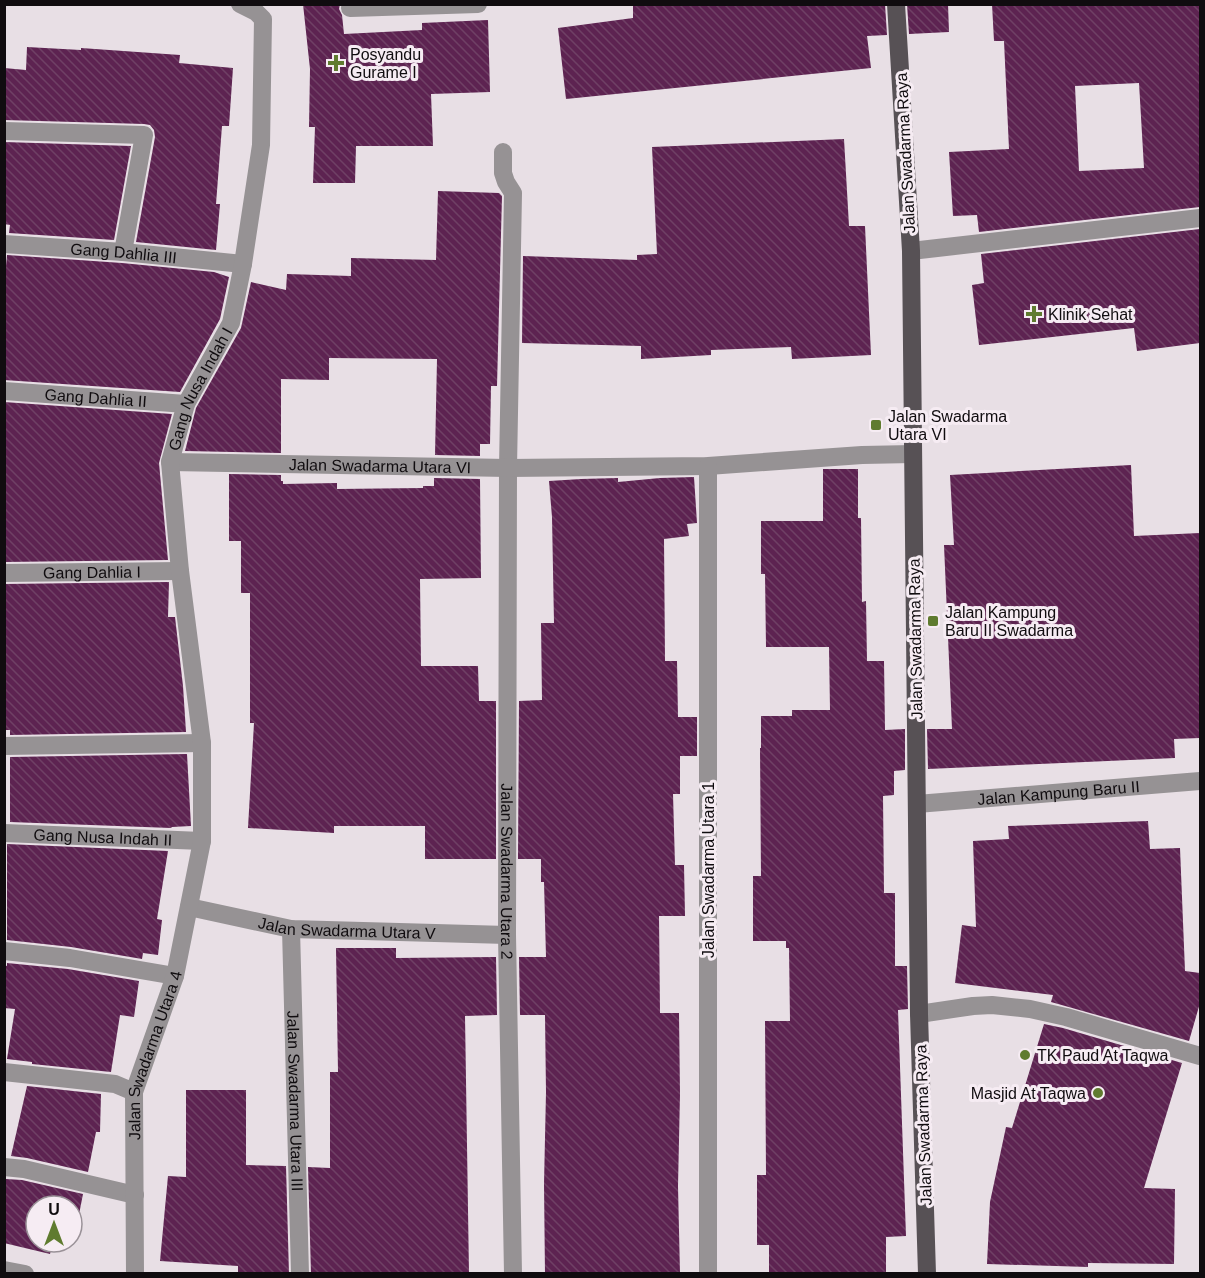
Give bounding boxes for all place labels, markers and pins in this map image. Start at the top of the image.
place label: Posyandu Gurame I [350,46,421,81]
marker: Posyandu Gurame I [327,54,345,72]
marker: Klinik Sehat [1025,305,1043,323]
place label: Klinik Sehat [1048,306,1133,323]
place label: Jalan Swadarma Utara VI [888,408,1007,443]
marker: Jalan Swadarma Utara VI [869,418,883,432]
place label: Jalan Kampung Baru II Swadarma [945,604,1073,639]
marker: Jalan Kampung Baru II Swadarma [926,614,940,628]
place label: TK Paud At Taqwa [1037,1047,1168,1064]
marker: TK Paud At Taqwa [1018,1048,1032,1062]
place label: Masjid At Taqwa [971,1085,1086,1102]
marker: Masjid At Taqwa [1091,1086,1105,1100]

